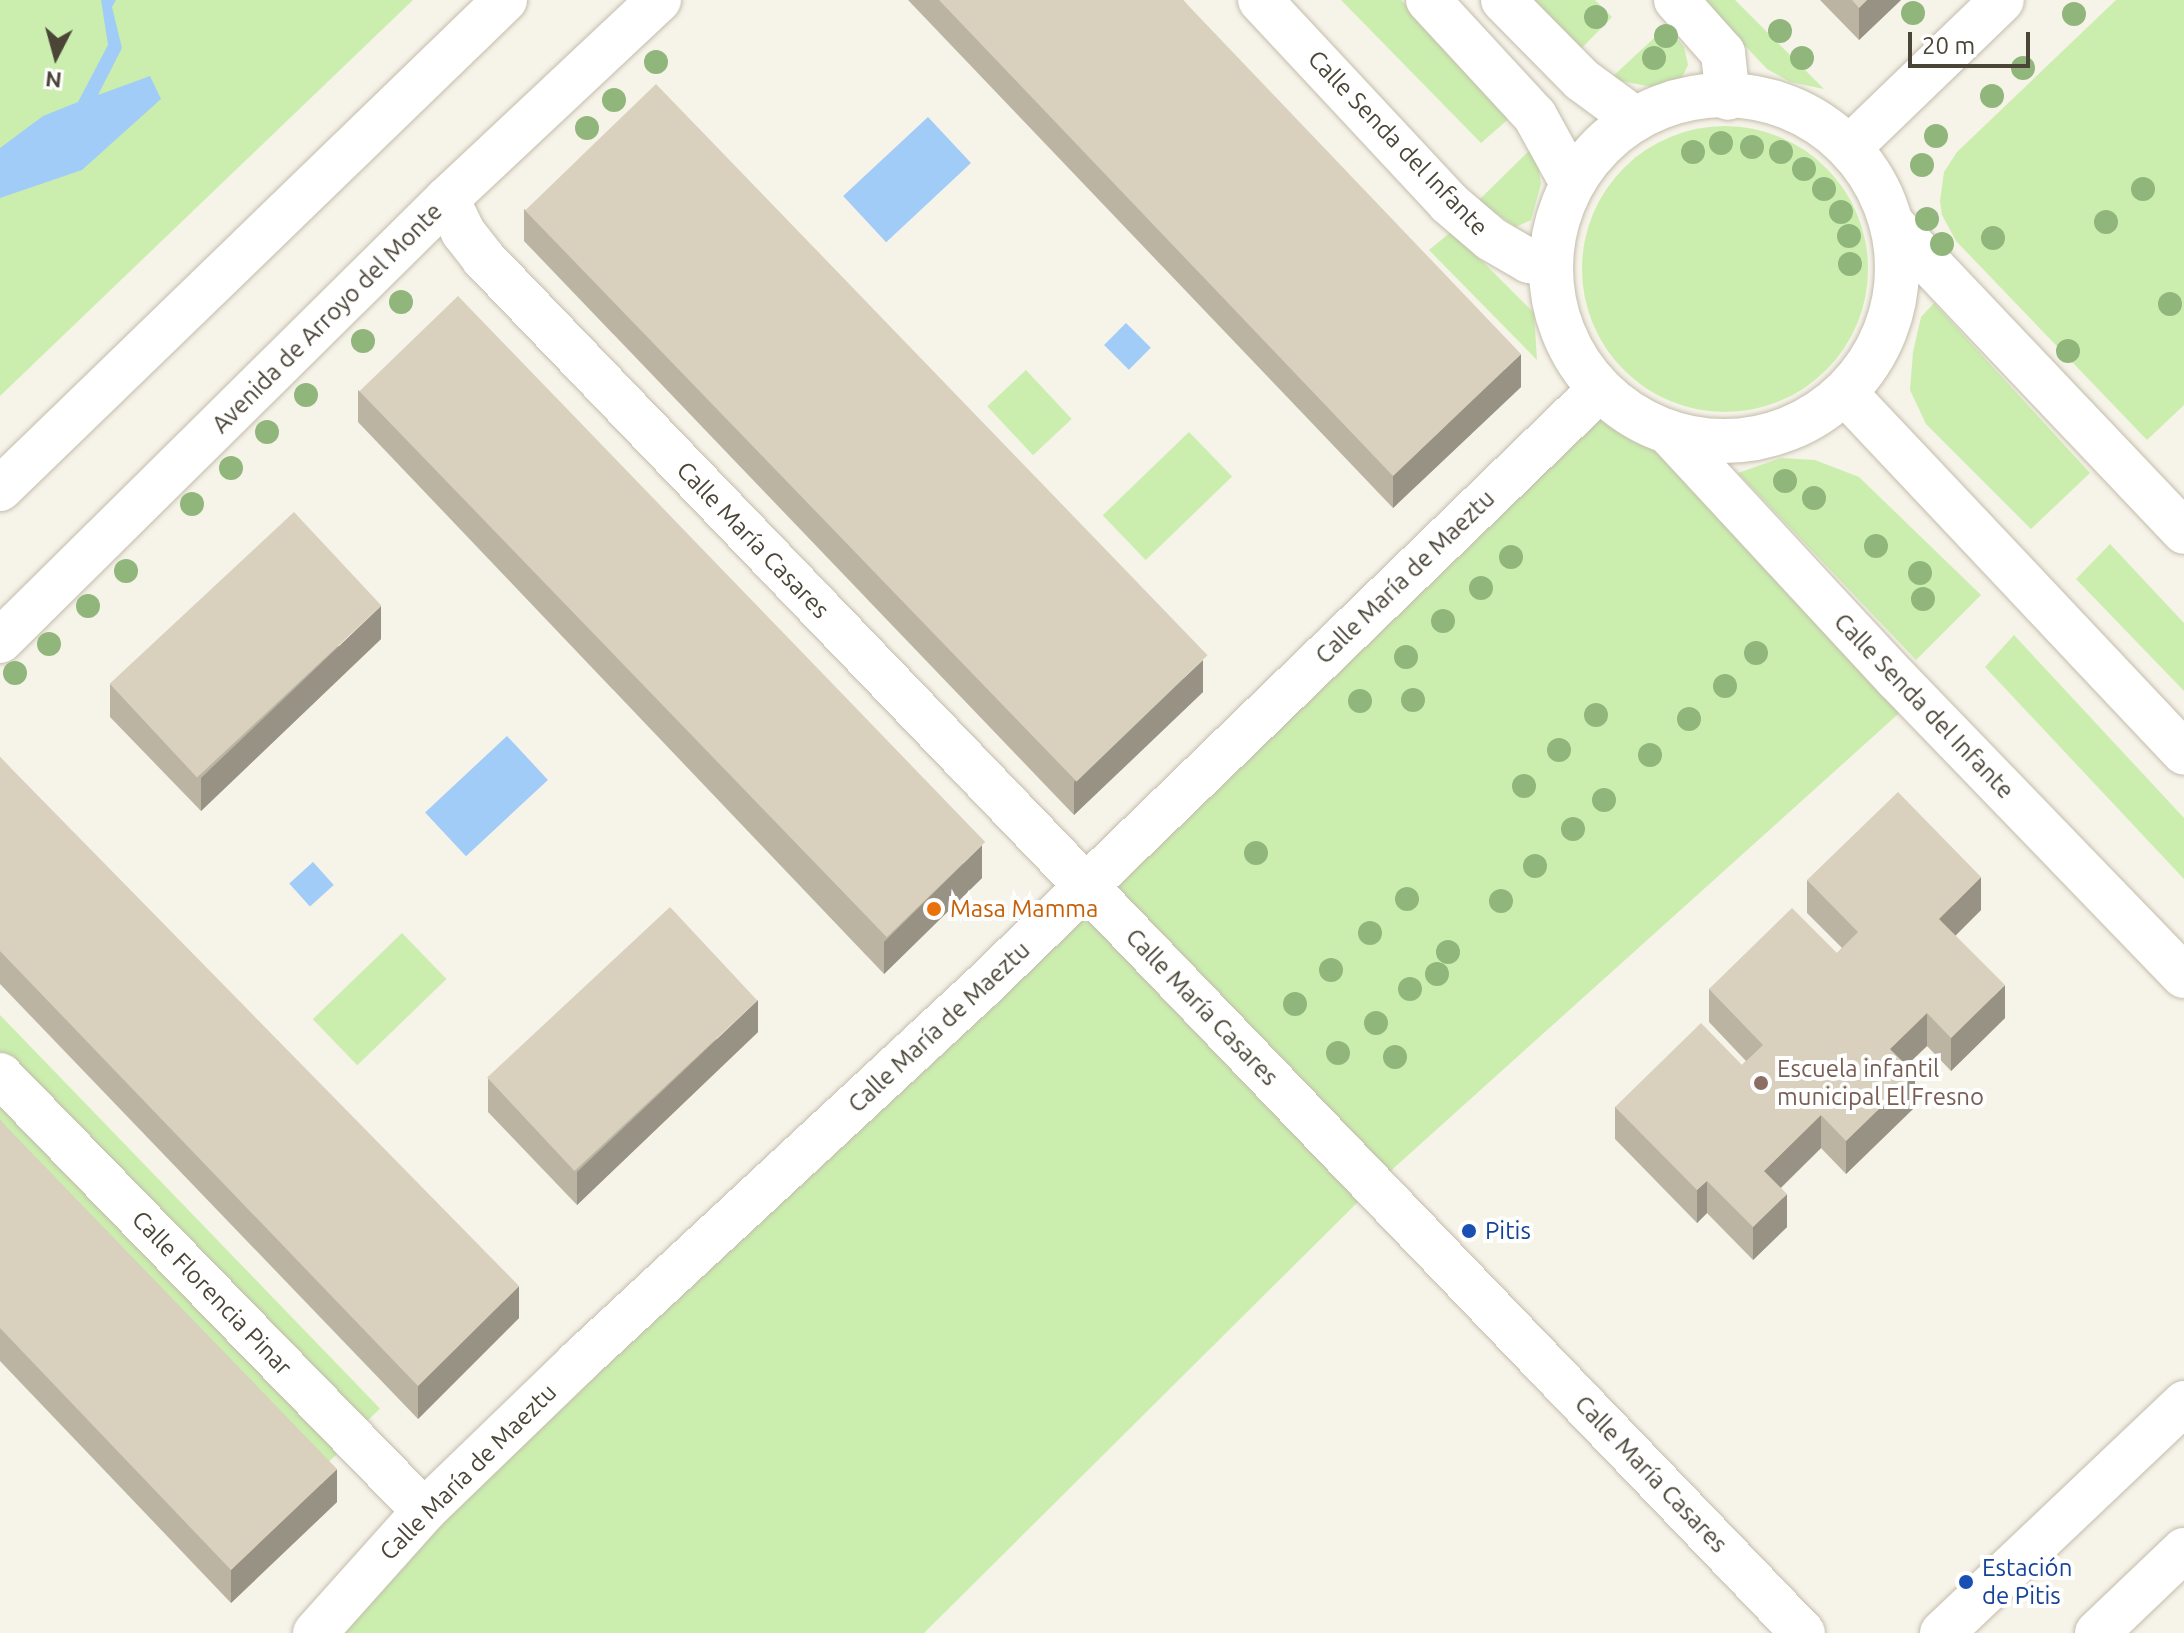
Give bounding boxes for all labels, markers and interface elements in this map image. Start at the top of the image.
north arrow [16,16,96,96]
scale bar [1912,16,2034,66]
text: 20 m [1922,32,1975,59]
street label: Calle Senda del Infante [1302,44,1494,242]
text: N [44,67,63,94]
street label: Avenida de Arroyo del Monte [206,197,448,439]
street label: Calle María Casares [671,456,835,624]
street label: Calle María de Maeztu [1309,484,1501,670]
street label: Calle Senda del Infante [1828,607,2020,805]
place label: Masa Mamma [950,895,1098,923]
marker: Masa Mamma [925,900,943,918]
street label: Calle María Casares [1120,923,1284,1091]
street label: Calle María de Maeztu [842,935,1036,1119]
place label: Escuela infantil municipal El Fresno [1777,1055,1984,1111]
marker: Escuela infantil municipal El Fresno [1752,1074,1770,1092]
street label: Calle Florencia Pinar [126,1205,298,1381]
place label: Pitis [1485,1217,1531,1245]
marker: Pitis [1460,1222,1478,1240]
street label: Calle María de Maeztu [374,1378,562,1566]
street label: Calle María Casares [1569,1390,1733,1558]
place label: Estación de Pitis [1982,1554,2072,1610]
marker: Estación de Pitis [1957,1573,1975,1591]

